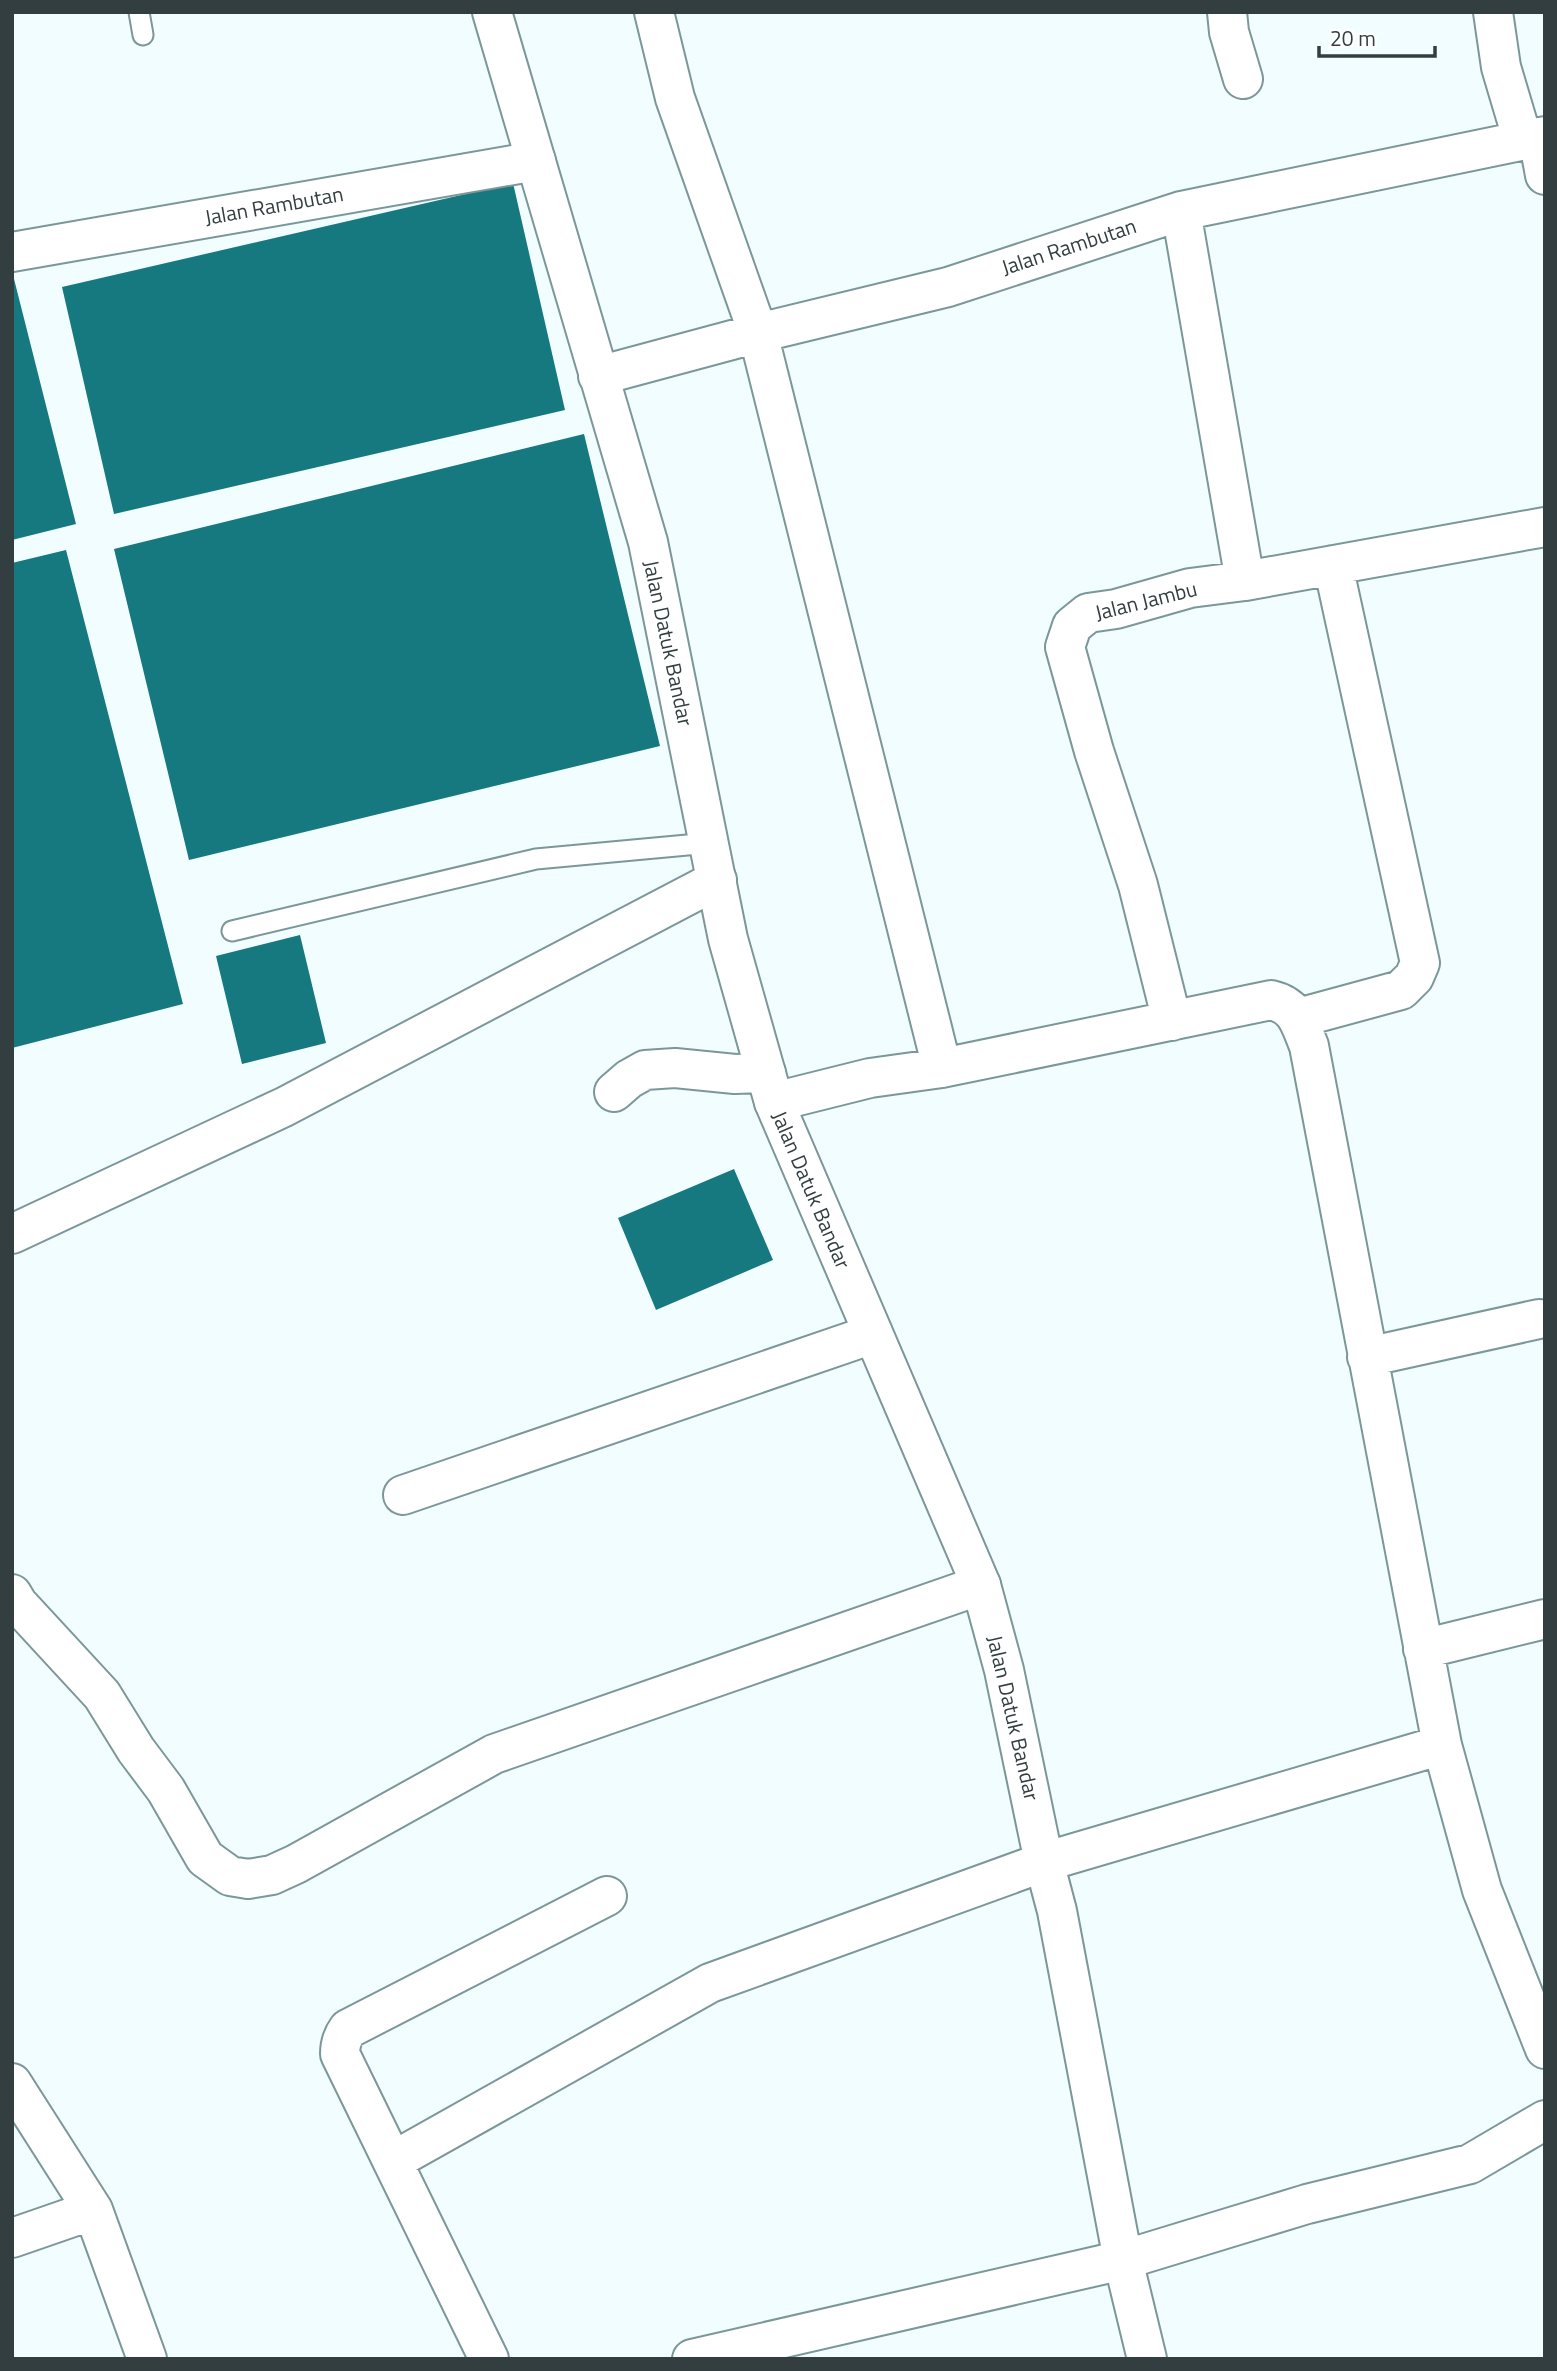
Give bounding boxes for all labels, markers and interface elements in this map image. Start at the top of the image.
scale bar [1319,14,1434,58]
text: 20 m [1330,22,1376,54]
street label: Jalan Rambutan [202,177,346,233]
street label: Jalan Rambutan [997,209,1140,283]
street label: Jalan Datuk Bandar [636,557,702,729]
street label: Jalan Jambu [1091,572,1200,628]
street label: Jalan Datuk Bandar [764,1106,860,1274]
street label: Jalan Datuk Bandar [979,1632,1049,1804]

